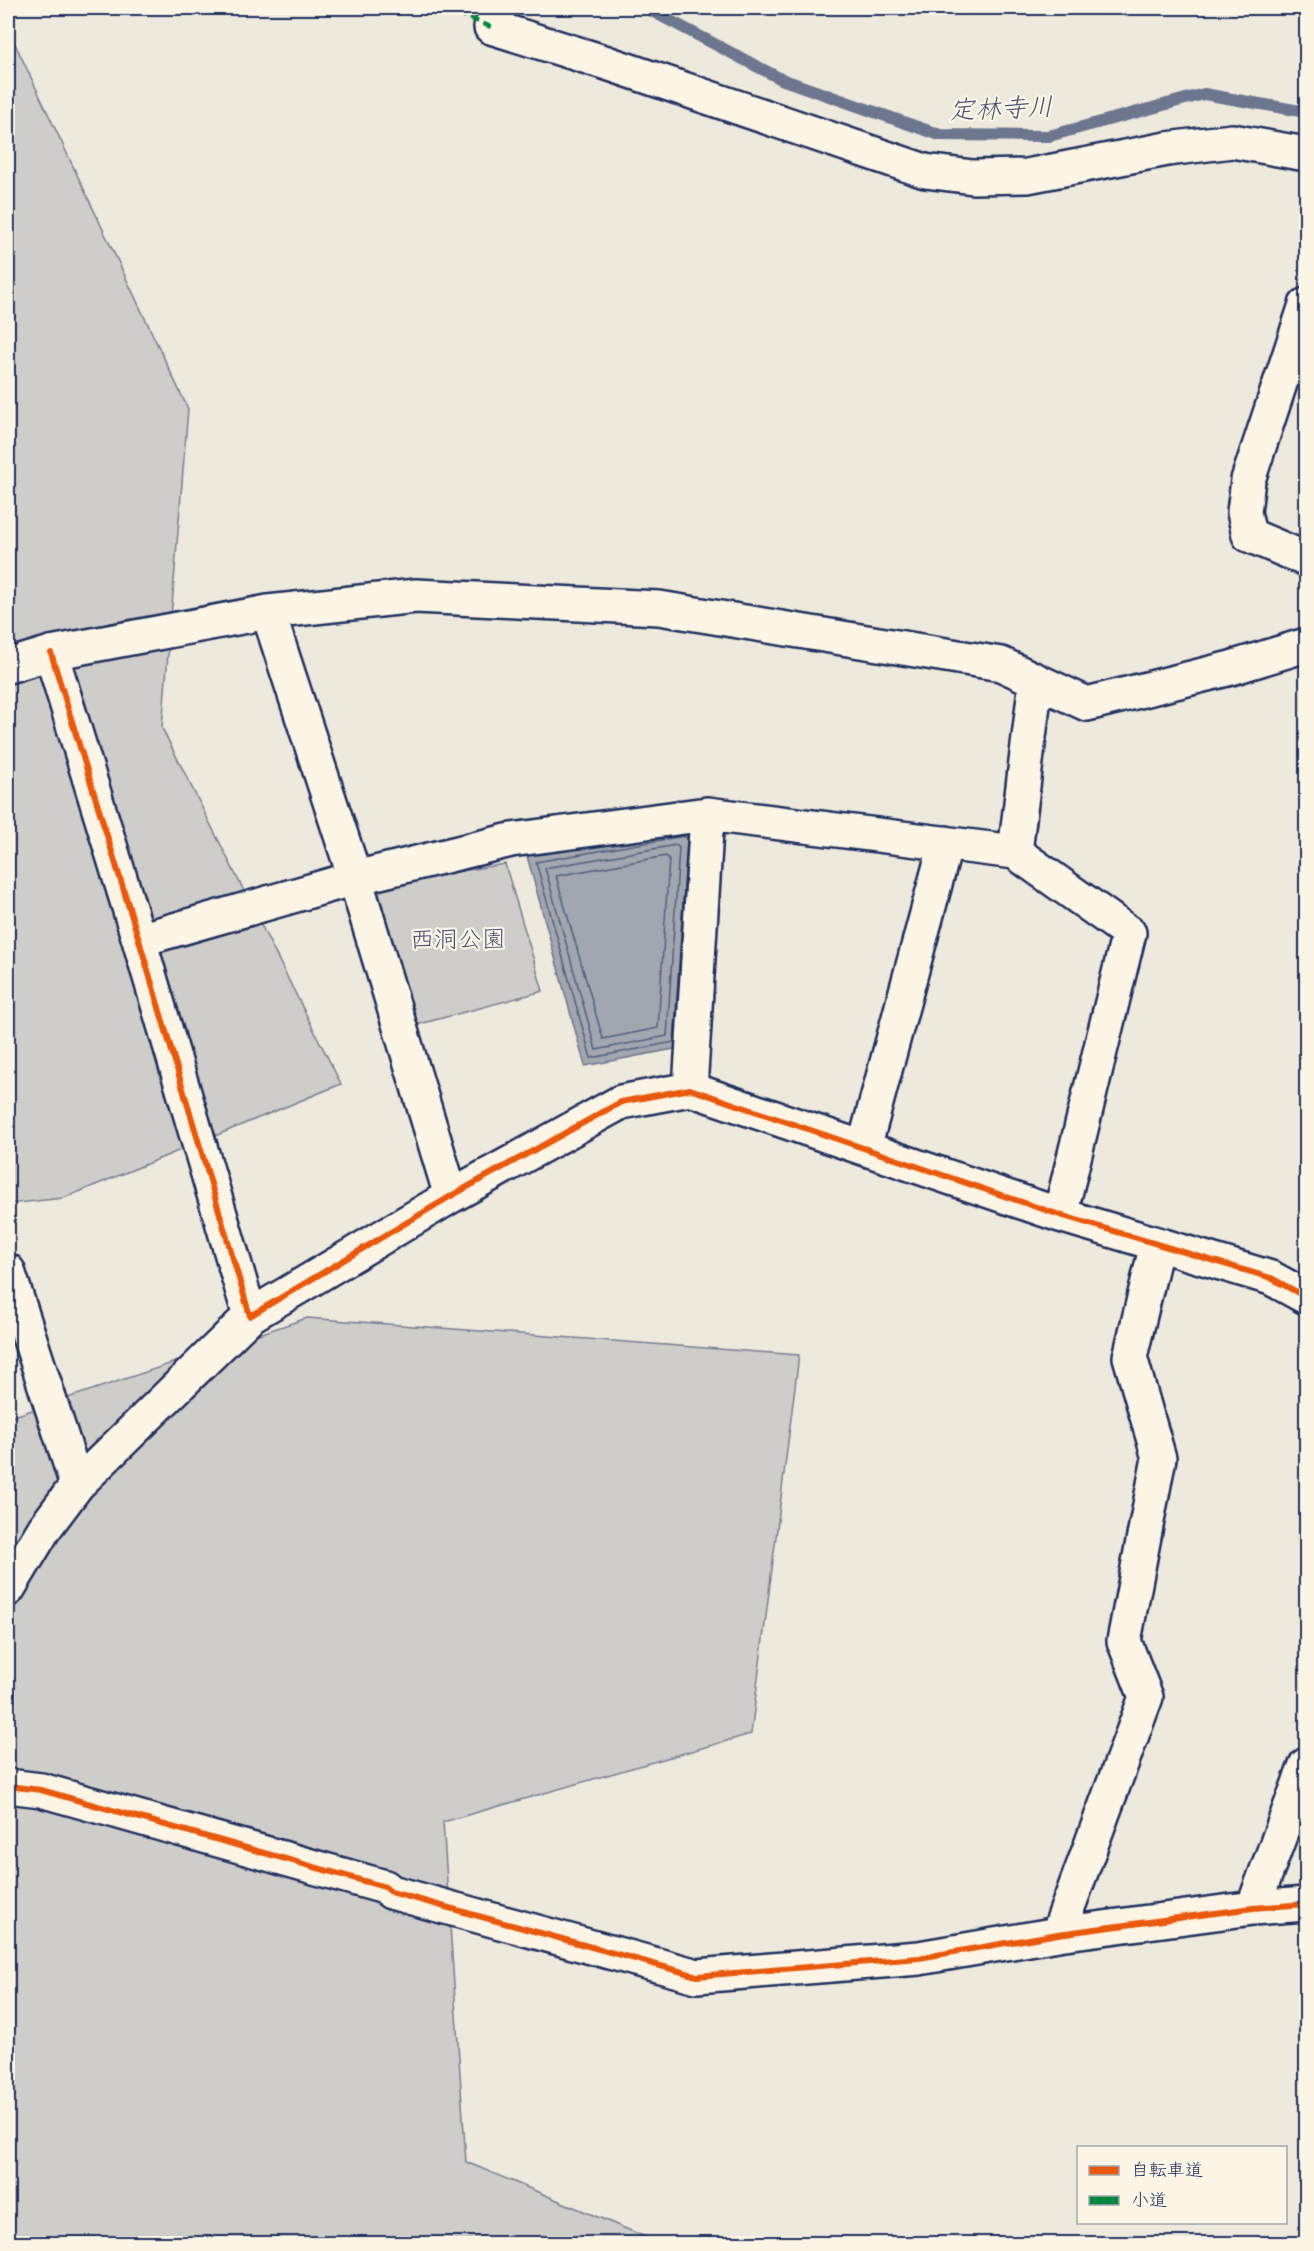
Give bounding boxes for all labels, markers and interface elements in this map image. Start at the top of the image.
water label: 定林寺川 [948,91,1054,129]
park label: 西洞公園 [410,925,506,956]
legend [1077,2146,1287,2224]
text: 自転車道 [1131,2159,1203,2183]
text: 小道 [1131,2189,1167,2213]

